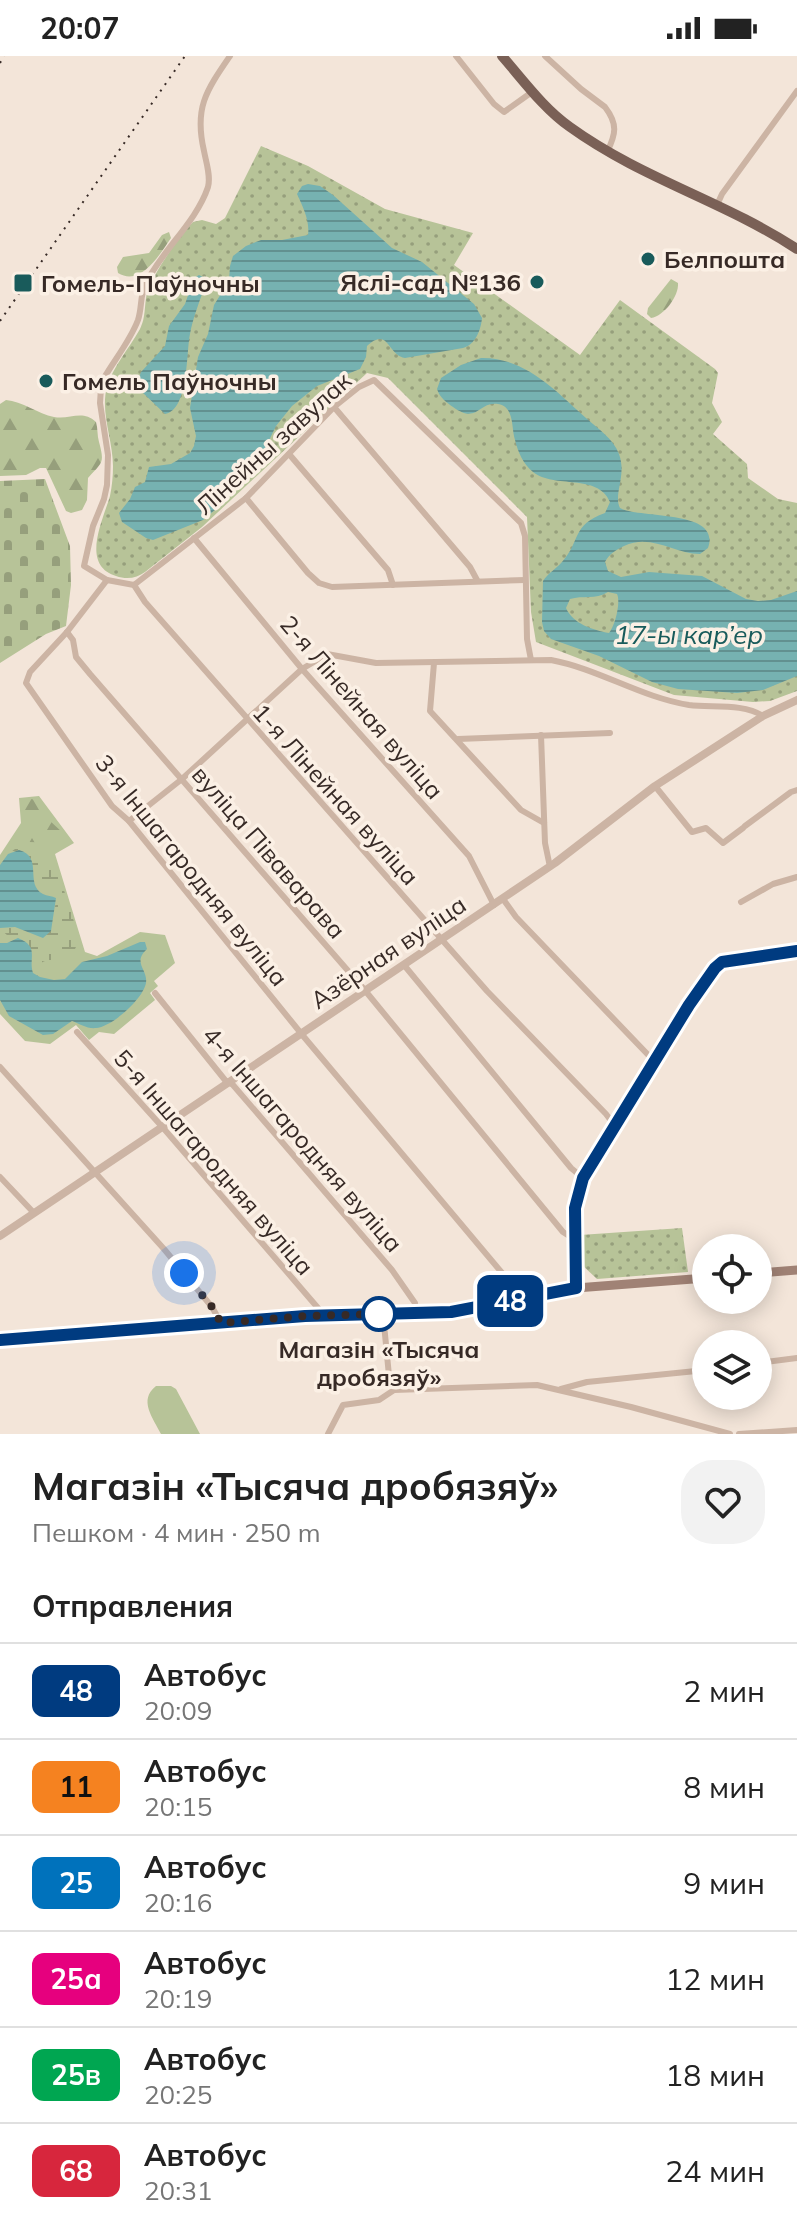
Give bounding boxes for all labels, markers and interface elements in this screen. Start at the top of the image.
text: 20:07 [40,9,119,47]
place label: Белпошта [664,244,785,274]
marker: Белпошта [639,250,657,268]
place label: Яслі-сад №136 [340,267,521,297]
place label: Гомель-Паўночны [41,268,260,298]
marker: Гомель-Паўночны [12,272,34,294]
marker: Яслі-сад №136 [528,273,546,291]
street label: Лінейны завулак [189,365,357,521]
place label: Гомель Паўночны [62,366,277,396]
marker: Гомель Паўночны [37,372,55,390]
street label: 2-я Лінейная вуліца [274,609,450,805]
water label: 17-ы кар’ер [615,618,763,651]
street label: 1-я Лінейная вуліца [247,697,425,891]
street label: 3-я Іншагародняя вуліца [89,748,295,992]
street label: вуліца Піваварава [186,760,352,944]
street label: Азёрная вуліца [305,889,471,1015]
street label: 4-я Іншагародняя вуліца [197,1020,409,1258]
street label: 5-я Іншагародняя вуліца [108,1043,320,1281]
map controls [692,1234,772,1410]
button: locate [692,1234,772,1314]
your location [164,1253,204,1293]
line badge: 48 [474,1275,546,1327]
text: 48 [493,1283,527,1318]
marker: Магазін «Тысяча дробязяў» [362,1297,396,1331]
button: layers [692,1330,772,1410]
place label: Магазін «Тысяча дробязяў» [278,1334,480,1392]
button: heart [681,1460,765,1544]
text: Магазін «Тысяча дробязяў» [32,1462,558,1510]
text: Пешком · 4 мин · 250 m [32,1516,321,1549]
text: Отправления [32,1587,233,1625]
text: Автобус [144,1656,267,1694]
text: 2 мин [683,1672,765,1710]
text: 48 [59,1673,93,1708]
text: 20:09 [144,1694,212,1727]
text: Автобус [144,1752,267,1790]
text: 8 мин [683,1768,765,1806]
text: 11 [59,1769,93,1804]
text: 20:15 [144,1790,212,1823]
text: Автобус [144,1848,267,1886]
text: 9 мин [683,1864,765,1902]
text: 25 [59,1865,93,1900]
text: 20:16 [144,1886,212,1919]
text: Автобус [144,1944,267,1982]
text: 12 мин [665,1960,765,1998]
text: 25а [50,1961,102,1996]
text: 20:19 [144,1982,212,2015]
text: Автобус [144,2040,267,2078]
text: 18 мин [665,2056,765,2094]
text: 25в [51,2057,101,2092]
text: 20:25 [144,2078,212,2111]
text: Автобус [144,2136,267,2174]
text: 24 мин [665,2152,765,2190]
text: 68 [59,2153,93,2188]
text: 20:31 [144,2174,212,2207]

